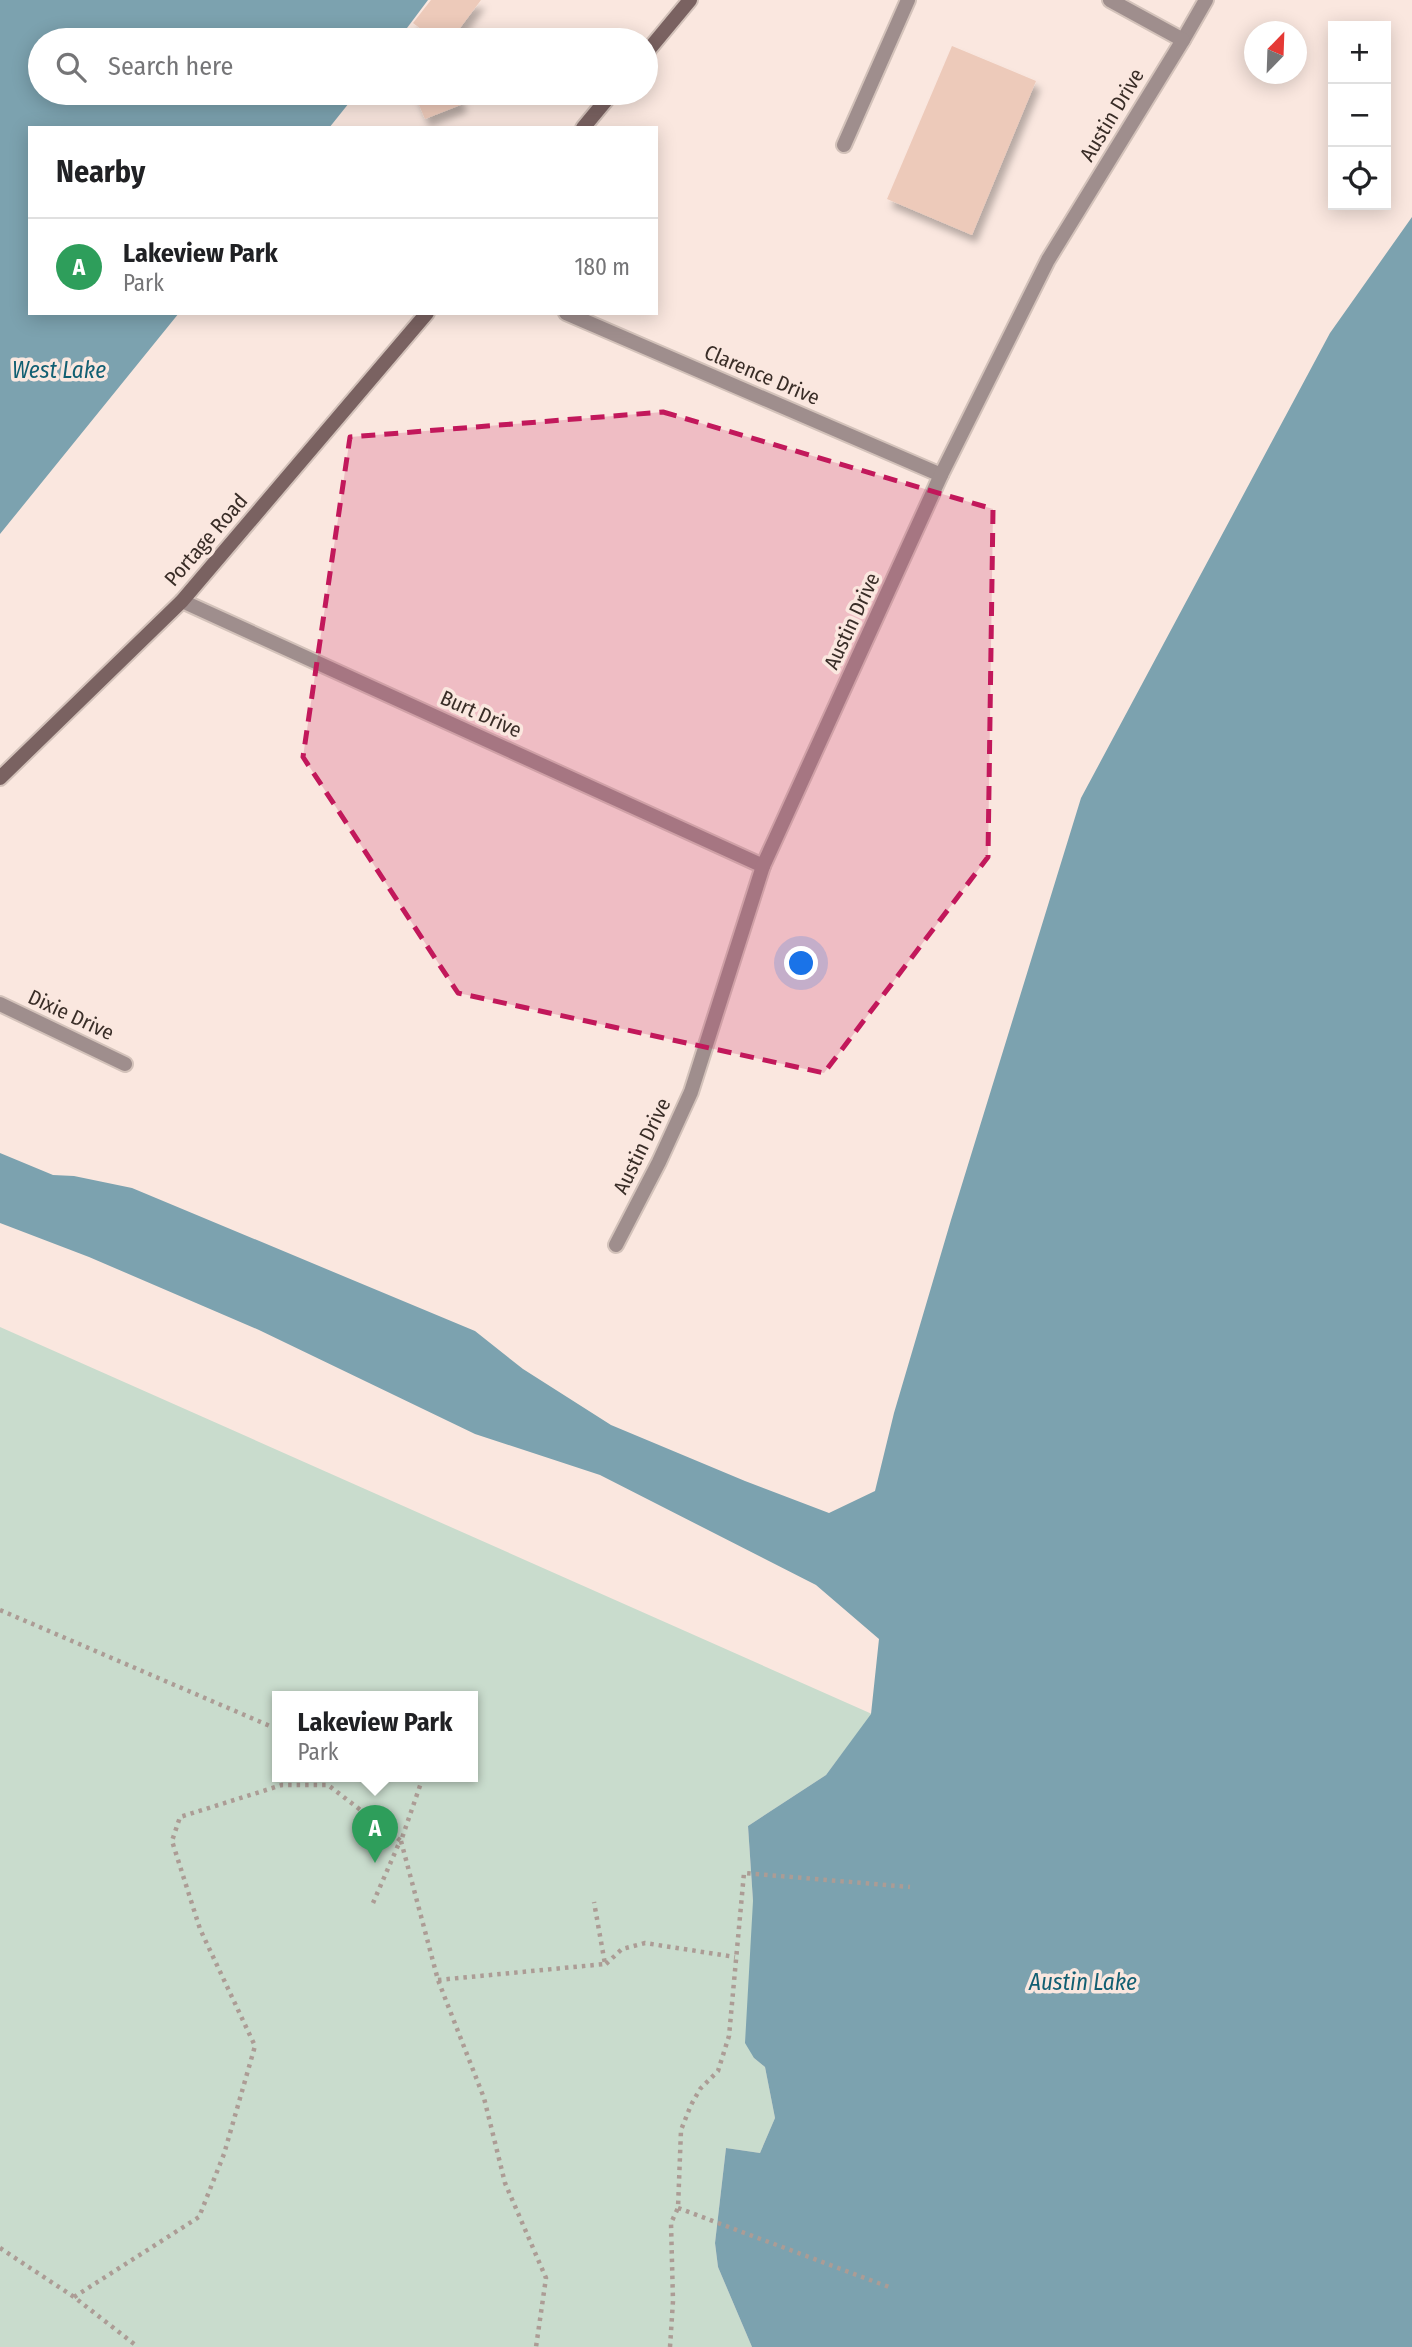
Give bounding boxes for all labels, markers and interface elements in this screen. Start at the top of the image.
north arrow [1244,21,1307,84]
map controls [1328,21,1391,210]
button: + [1328,21,1391,84]
search box [28,28,658,105]
icon: search [52,48,90,86]
text: Search here [108,51,233,82]
street label: Austin Drive [1074,64,1150,166]
button: − [1328,84,1391,147]
button: locate [1328,147,1391,210]
text: Nearby [56,154,145,190]
text: Lakeview Park [123,238,278,269]
text: A [73,253,85,281]
text: 180 m [574,253,630,281]
text: Park [123,269,164,297]
street label: Clarence Drive [700,339,824,411]
water label: West Lake [12,356,106,384]
street label: Portage Road [159,488,253,592]
street label: Austin Drive [818,569,886,673]
street label: Burt Drive [436,685,526,743]
your location [784,946,818,980]
street label: Dixie Drive [24,984,118,1046]
street label: Austin Drive [608,1094,676,1198]
popup [272,1691,478,1782]
text: Lakeview Park [298,1707,452,1738]
text: Park [298,1738,338,1766]
pin: A [352,1805,398,1863]
water label: Austin Lake [1028,1968,1137,1996]

